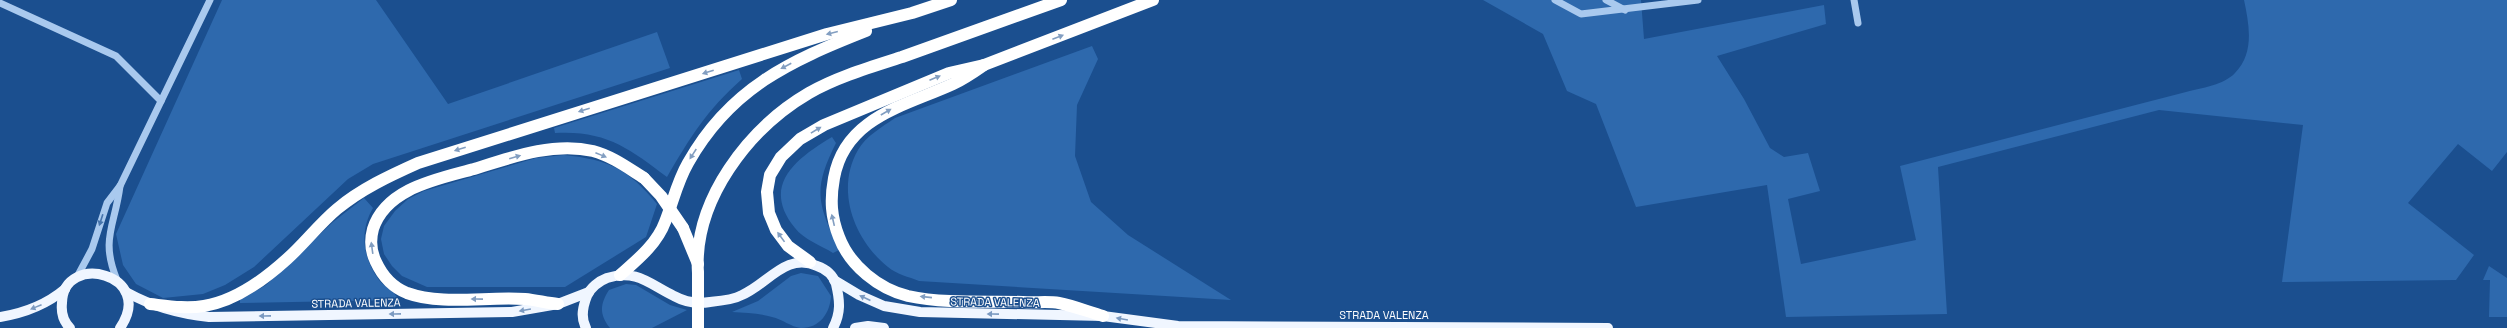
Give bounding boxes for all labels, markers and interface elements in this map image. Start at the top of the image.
one-way arrow [826,30,838,36]
one-way arrow [1052,34,1063,40]
one-way arrow [780,62,792,69]
one-way arrow [702,69,714,75]
one-way arrow [929,75,941,82]
one-way arrow [578,108,590,114]
one-way arrow [880,109,892,115]
one-way arrow [811,126,821,134]
one-way arrow [454,146,466,152]
one-way arrow [689,149,697,160]
one-way arrow [596,152,608,158]
one-way arrow [509,154,521,160]
one-way arrow [98,214,104,226]
one-way arrow [830,214,836,226]
one-way arrow [777,231,785,242]
one-way arrow [369,242,375,254]
one-way arrow [920,294,932,301]
street label: STRADA VALENZA [950,294,1040,310]
street label: STRADA VALENZA [311,295,401,311]
one-way arrow [859,295,871,301]
one-way arrow [470,296,483,302]
one-way arrow [29,305,41,311]
one-way arrow [519,307,531,313]
street label: STRADA VALENZA [1339,308,1429,322]
one-way arrow [987,310,999,317]
one-way arrow [388,311,401,317]
one-way arrow [258,313,271,319]
one-way arrow [1116,316,1128,322]

